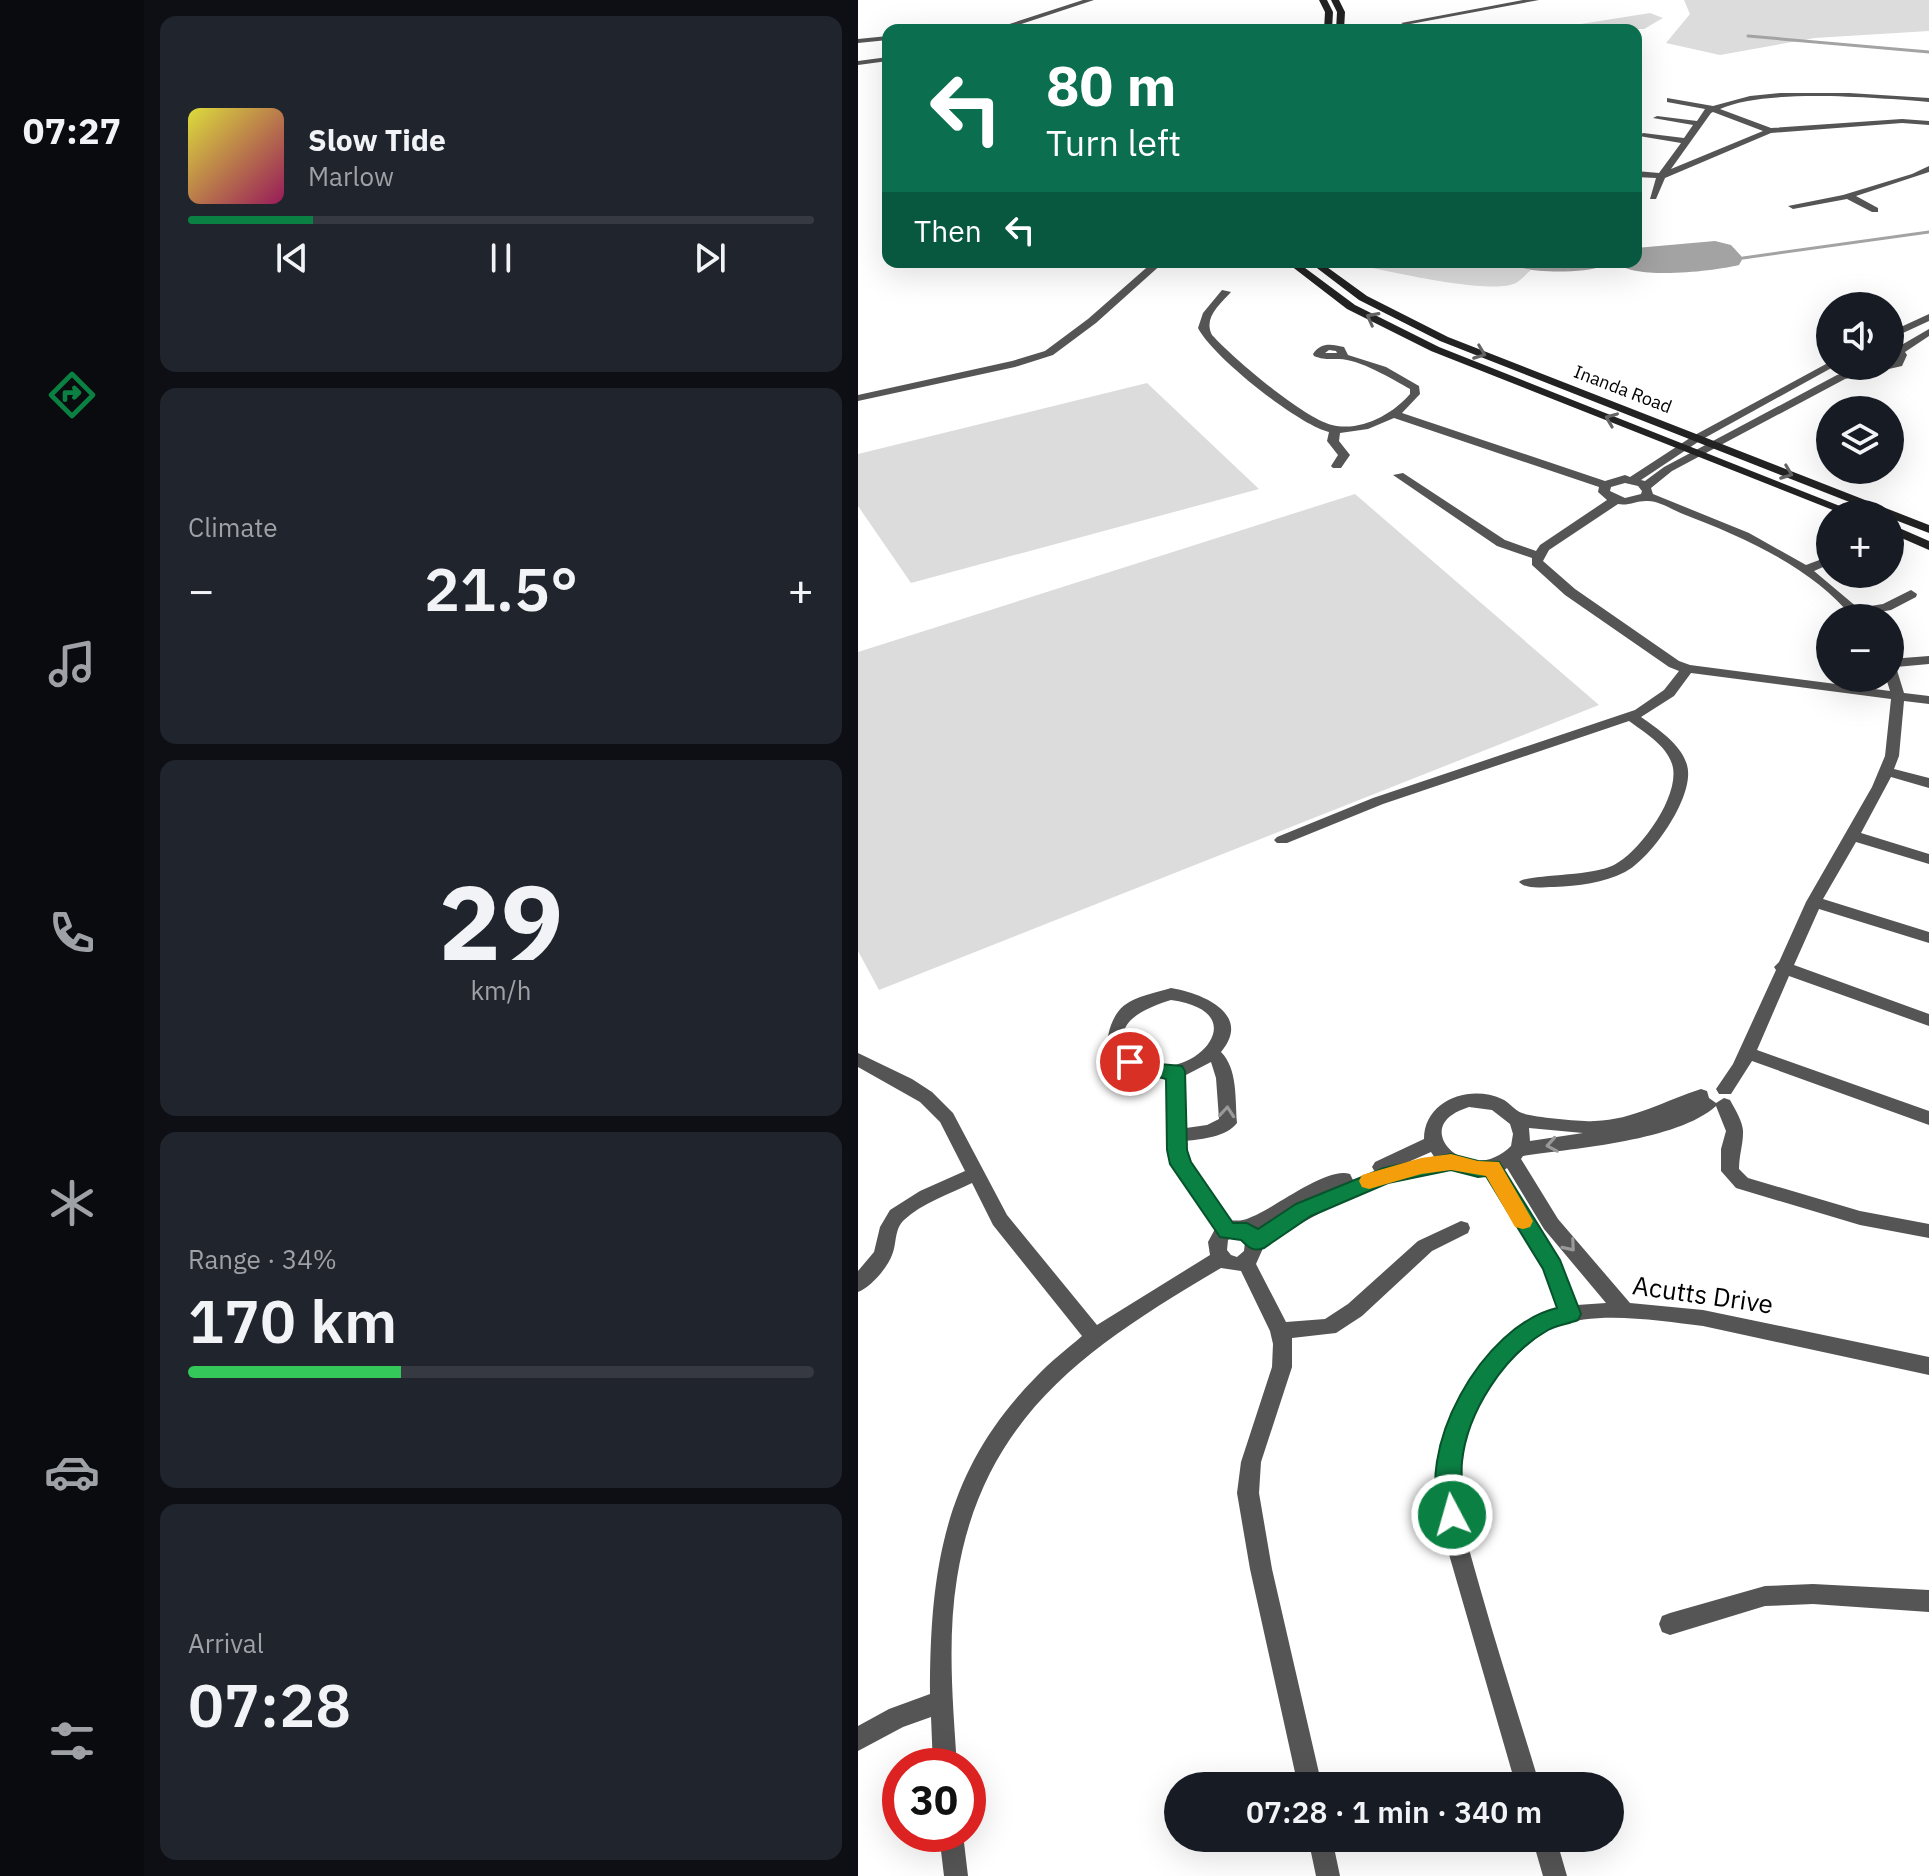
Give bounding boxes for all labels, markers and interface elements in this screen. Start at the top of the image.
text: 80 m [1046,49,1176,121]
icon: left [914,56,1018,160]
text: 07:27 [23,107,121,154]
text: Turn left [1046,119,1181,166]
text: Slow Tide [308,120,446,159]
text: Marlow [308,159,394,193]
icon: left [998,208,1042,252]
text: Then [914,211,982,250]
icon: previous [270,236,314,280]
icon: pause [479,236,523,280]
icon: next [688,236,732,280]
map controls [1816,292,1904,692]
button: sound [1816,292,1904,380]
one-way arrow [1365,313,1380,328]
one-way arrow [1472,343,1486,360]
street label: Inanda Road [1571,360,1675,418]
icon: directions [44,367,100,423]
button: layers [1816,396,1904,484]
one-way arrow [1605,412,1619,428]
one-way arrow [1779,463,1793,480]
button: + [1816,500,1904,588]
text: Climate [188,510,278,544]
text: 21.5° [424,549,578,628]
text: − [188,561,214,618]
text: + [788,561,814,618]
button: − [1816,604,1904,692]
icon: music [44,636,100,692]
text: 29 [439,853,563,989]
icon: phone [44,905,100,961]
text: km/h [470,973,532,1007]
pin [1096,1028,1164,1096]
icon: arrive [1108,1040,1152,1084]
one-way arrow [1218,1105,1235,1118]
one-way arrow [1546,1135,1559,1152]
icon: climate [44,1175,100,1231]
one-way arrow [1560,1237,1575,1252]
text: Range · 34% [188,1242,337,1276]
street label: Acutts Drive [1630,1267,1776,1321]
text: 170 km [188,1281,397,1360]
icon: car [44,1444,100,1500]
position arrow [1410,1473,1494,1557]
text: Arrival [188,1626,264,1660]
text: 07:28 [188,1665,351,1744]
icon: filters [44,1713,100,1769]
speed limit sign: 30 [882,1748,986,1852]
text: 07:28 · 1 min · 340 m [1246,1792,1542,1831]

